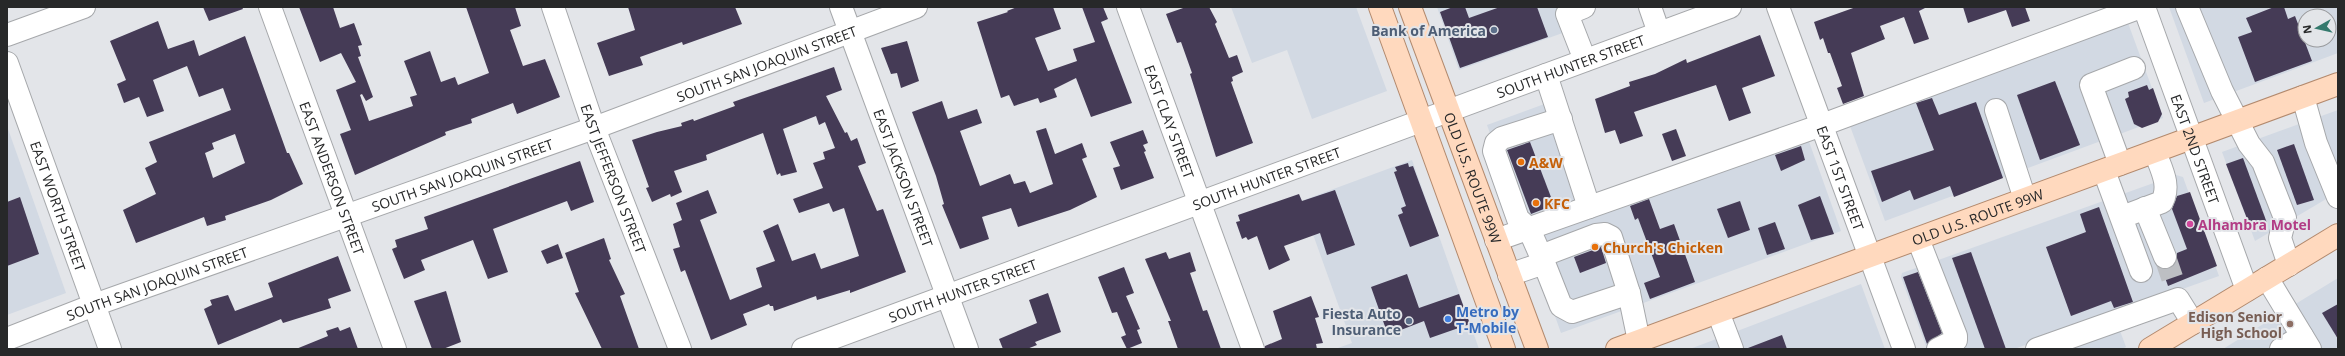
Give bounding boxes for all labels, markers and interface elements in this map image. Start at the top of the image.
north arrow [2297,8,2337,48]
street label: SOUTH SAN JOAQUIN STREET [674,21,860,106]
place label: Bank of America [1371,21,1486,40]
text: N [2299,24,2315,35]
marker: Bank of America [1489,25,1499,35]
street label: SOUTH HUNTER STREET [1494,30,1647,102]
street label: EAST CLAY STREET [1140,62,1199,181]
street label: EAST 2ND STREET [2167,91,2224,207]
street label: EAST ANDERSON STREET [296,99,369,257]
street label: EAST JEFFERSON STREET [577,101,651,256]
street label: EAST JACKSON STREET [870,106,938,250]
street label: OLD U.S. ROUTE 99W [1440,109,1506,246]
street label: EAST 1ST STREET [1813,123,1869,233]
street label: SOUTH SAN JOAQUIN STREET [369,134,556,216]
street label: EAST WORTH STREET [26,138,91,274]
street label: SOUTH HUNTER STREET [1190,142,1344,214]
place label: A&W [1529,153,1563,172]
marker: A&W [1516,157,1526,167]
street label: OLD U.S. ROUTE 99W [1909,184,2046,249]
place label: KFC [1544,194,1570,213]
marker: KFC [1531,198,1541,208]
place label: Alhambra Motel [2198,215,2311,234]
marker: Alhambra Motel [2185,219,2195,229]
place label: Church's Chicken [1603,238,1723,257]
street label: SOUTH SAN JOAQUIN STREET [63,242,250,324]
marker: Church's Chicken [1590,242,1600,252]
street label: SOUTH HUNTER STREET [886,254,1040,326]
place label: Metro by T-Mobile [1456,302,1519,337]
place label: Fiesta Auto Insurance [1322,304,1401,339]
place label: Edison Senior High School [2188,307,2283,342]
marker: Metro by T-Mobile [1443,314,1453,324]
marker: Fiesta Auto Insurance [1404,316,1414,326]
marker: Edison Senior High School [2285,319,2295,329]

